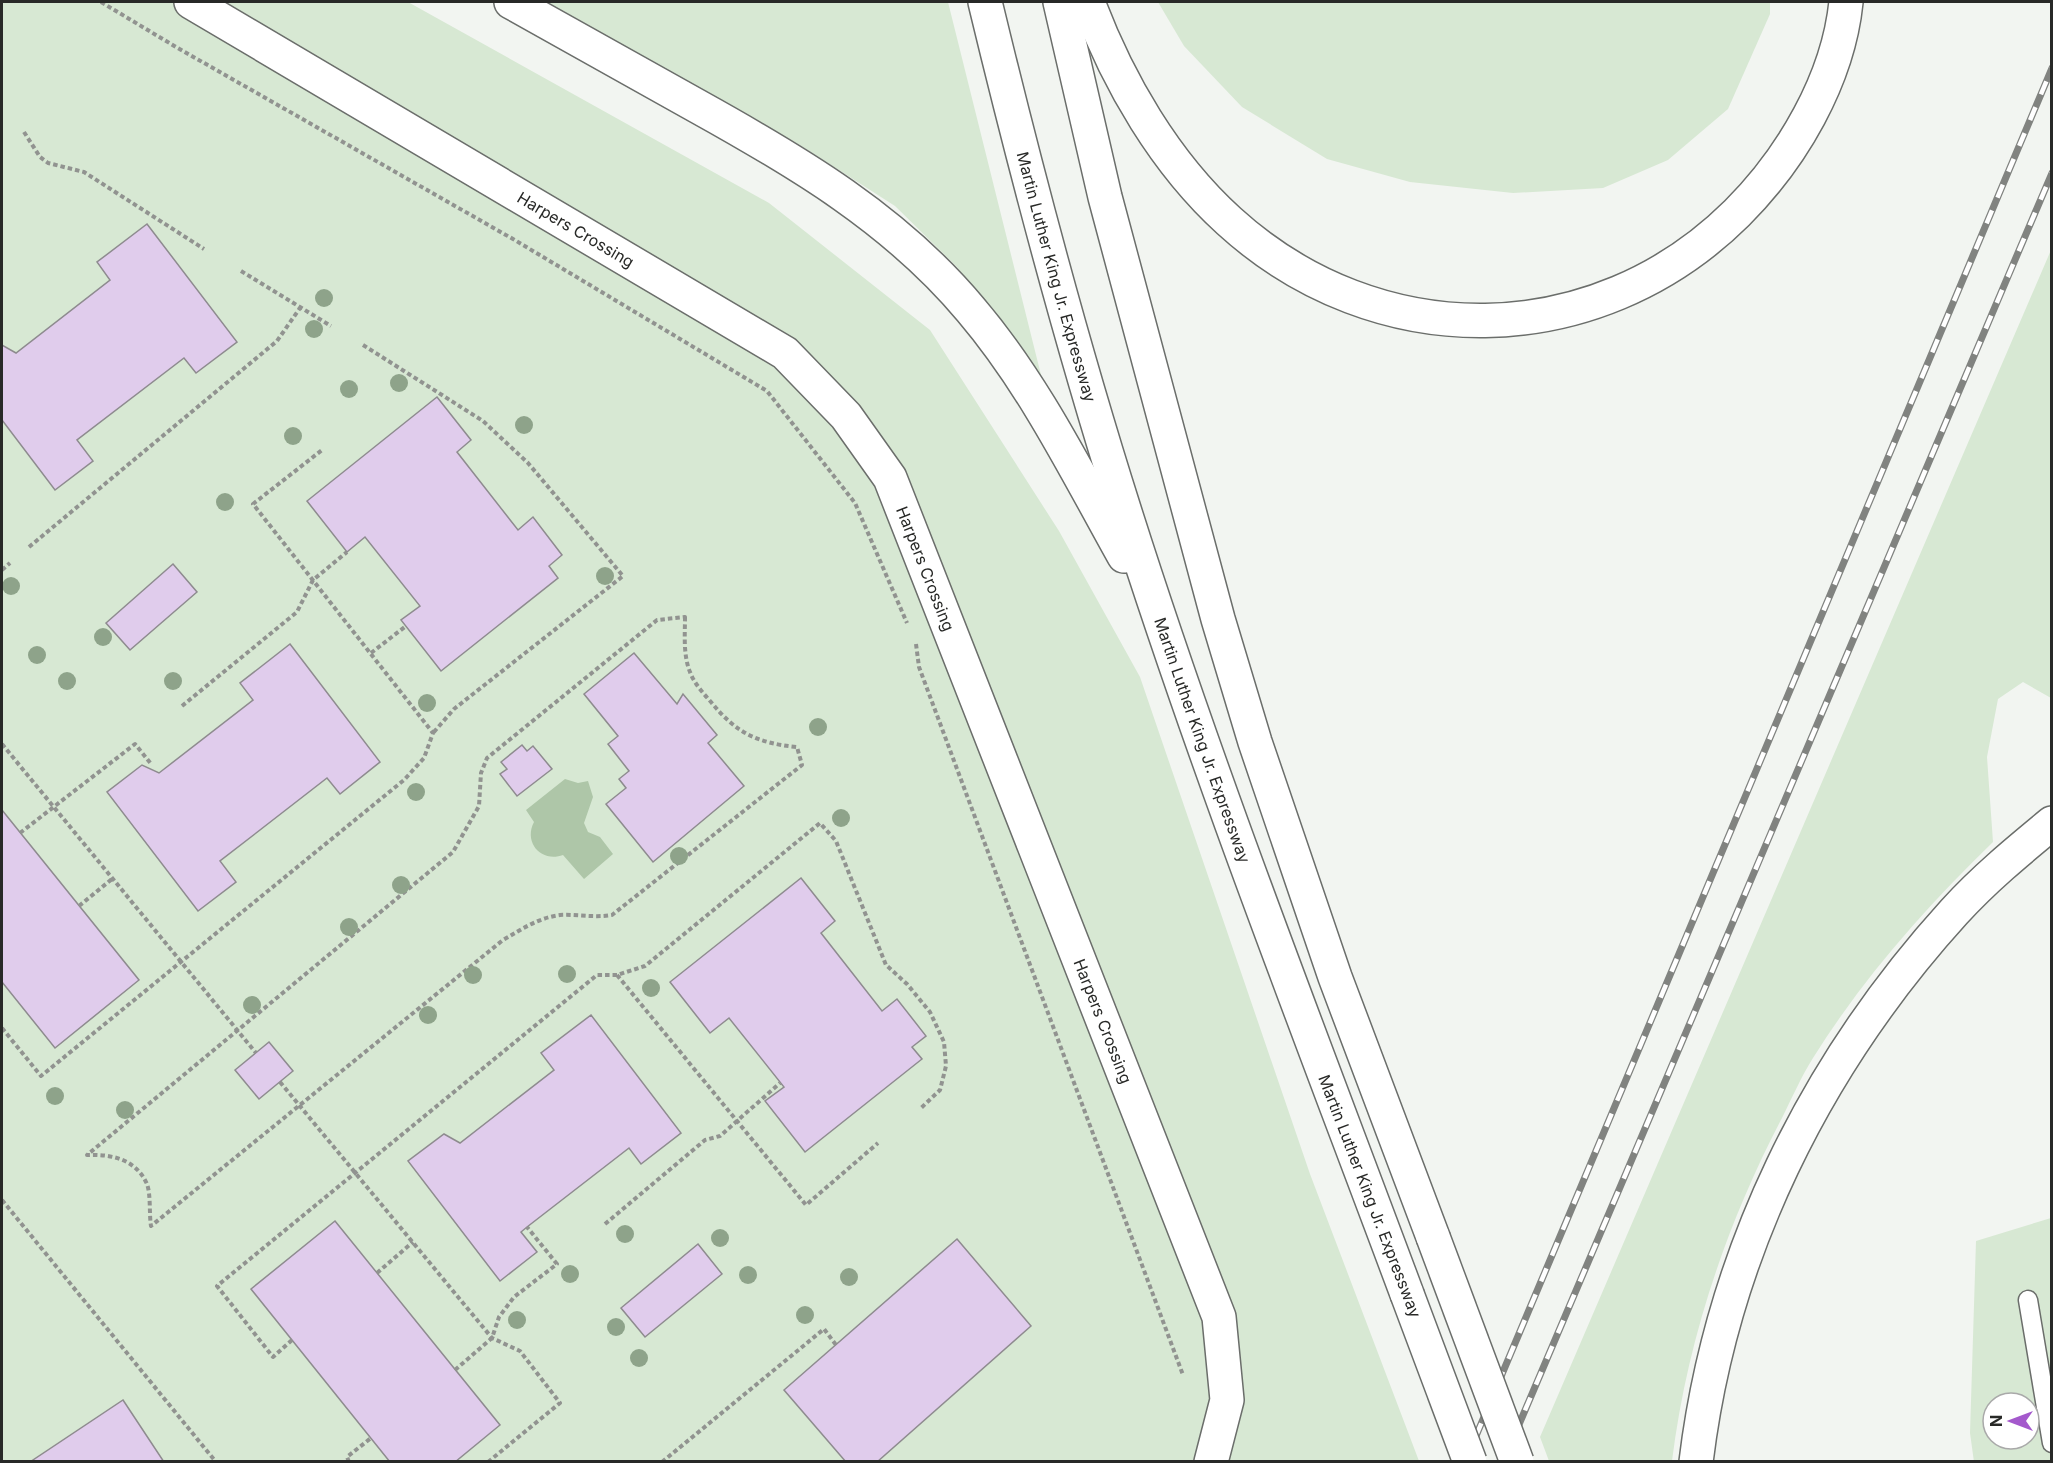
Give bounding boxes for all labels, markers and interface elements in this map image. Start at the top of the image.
street label: Martin Luther King Jr. Expressway [1013,150,1101,404]
street label: Harpers Crossing [514,187,638,272]
street label: Harpers Crossing [892,503,959,634]
street label: Martin Luther King Jr. Expressway [1150,615,1255,866]
street label: Harpers Crossing [1069,956,1136,1086]
street label: Martin Luther King Jr. Expressway [1314,1072,1426,1320]
north arrow [1981,1391,2041,1451]
text: N [1986,1415,2006,1427]

